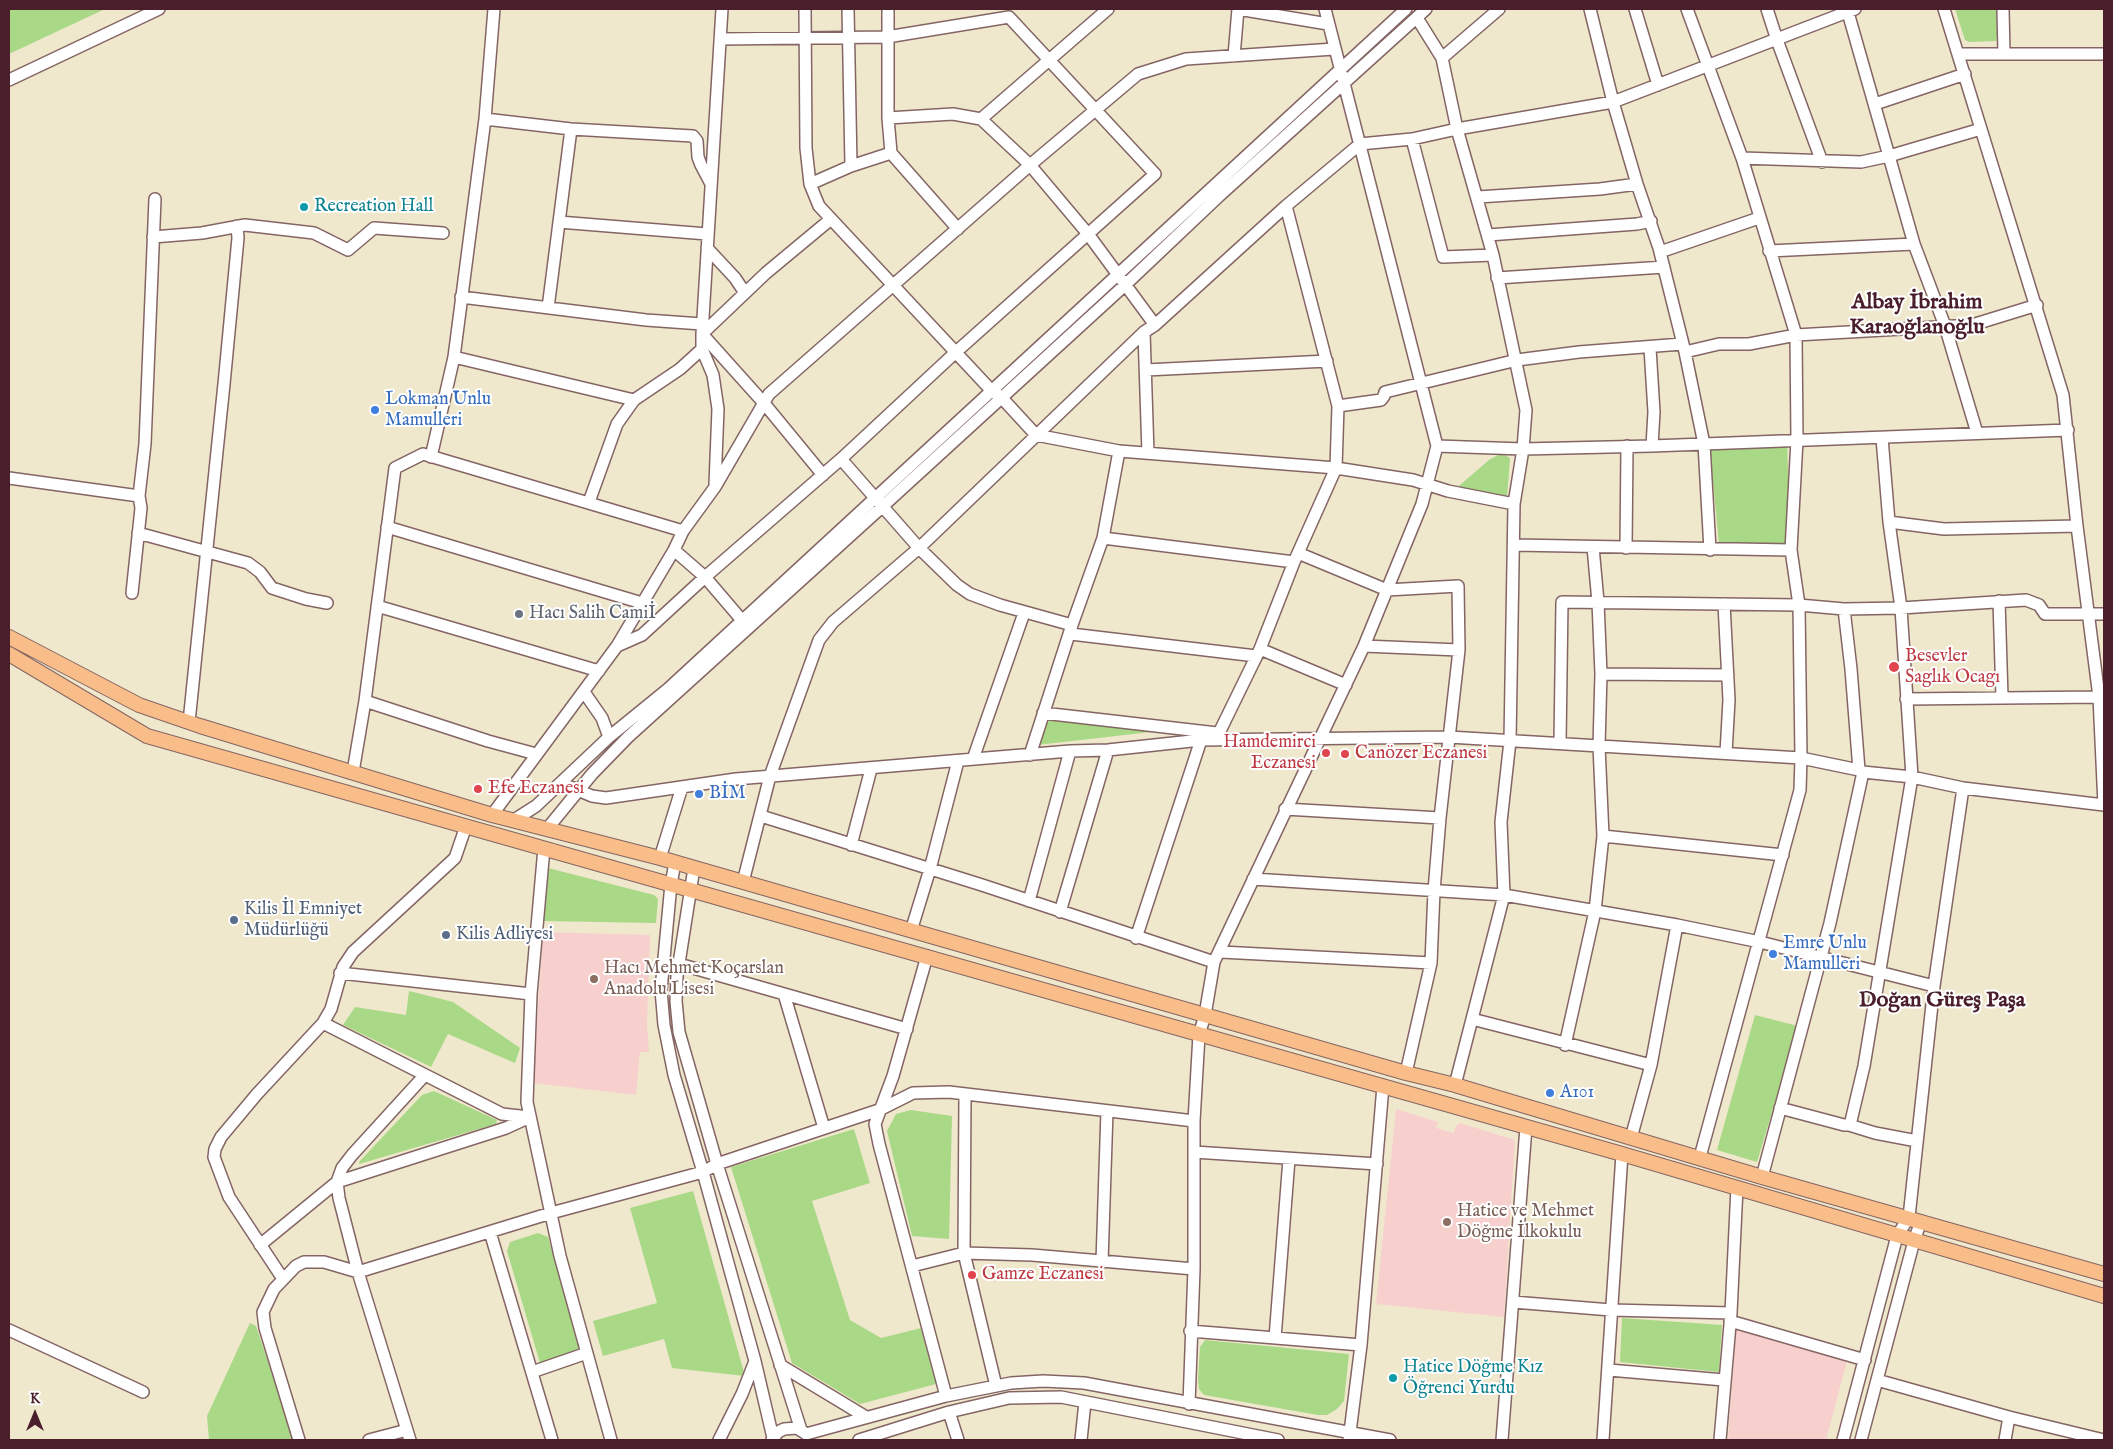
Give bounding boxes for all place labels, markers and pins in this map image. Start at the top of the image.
place label: Recreation Hall [314,196,433,218]
marker: Recreation Hall [298,201,310,213]
place label: Lokman Unlu Mamulleri [385,389,491,432]
marker: Lokman Unlu Mamulleri [369,404,381,416]
place label: Hacı Salih Camiİ [529,603,656,625]
marker: Hacı Salih Camiİ [513,608,525,620]
place label: Besevler Saglık Ocagı [1905,646,2000,689]
marker: Besevler Saglık Ocagı [1887,660,1901,674]
place label: Hamdemirci Eczanesi [1223,732,1316,774]
place label: Canözer Eczanesi [1355,743,1487,765]
marker: Hamdemirci Eczanesi [1320,747,1332,759]
marker: Canözer Eczanesi [1339,748,1351,760]
place label: Efe Eczanesi [488,778,584,800]
marker: Efe Eczanesi [472,783,484,795]
place label: BİM [709,783,746,805]
marker: BİM [693,788,705,800]
place label: Kilis İl Emniyet Müdürlüğü [244,899,362,942]
marker: Kilis İl Emniyet Müdürlüğü [228,914,240,926]
place label: Kilis Adliyesi [456,924,553,946]
marker: Kilis Adliyesi [440,929,452,941]
place label: Emre Unlu Mamulleri [1783,933,1867,976]
marker: Emre Unlu Mamulleri [1767,948,1779,960]
place label: Hacı Mehmet Koçarslan Anadolu Lisesi [604,958,784,1001]
marker: Hacı Mehmet Koçarslan Anadolu Lisesi [588,973,600,985]
place label: A101 [1560,1082,1594,1104]
marker: A101 [1544,1087,1556,1099]
place label: Hatice ve Mehmet Döğme İlkokulu [1457,1201,1594,1244]
marker: Hatice ve Mehmet Döğme İlkokulu [1441,1216,1453,1228]
place label: Gamze Eczanesi [982,1264,1104,1286]
marker: Gamze Eczanesi [966,1269,978,1281]
place label: Hatice Döğme Kız Öğrenci Yurdu [1403,1357,1543,1400]
marker: Hatice Döğme Kız Öğrenci Yurdu [1387,1372,1399,1384]

